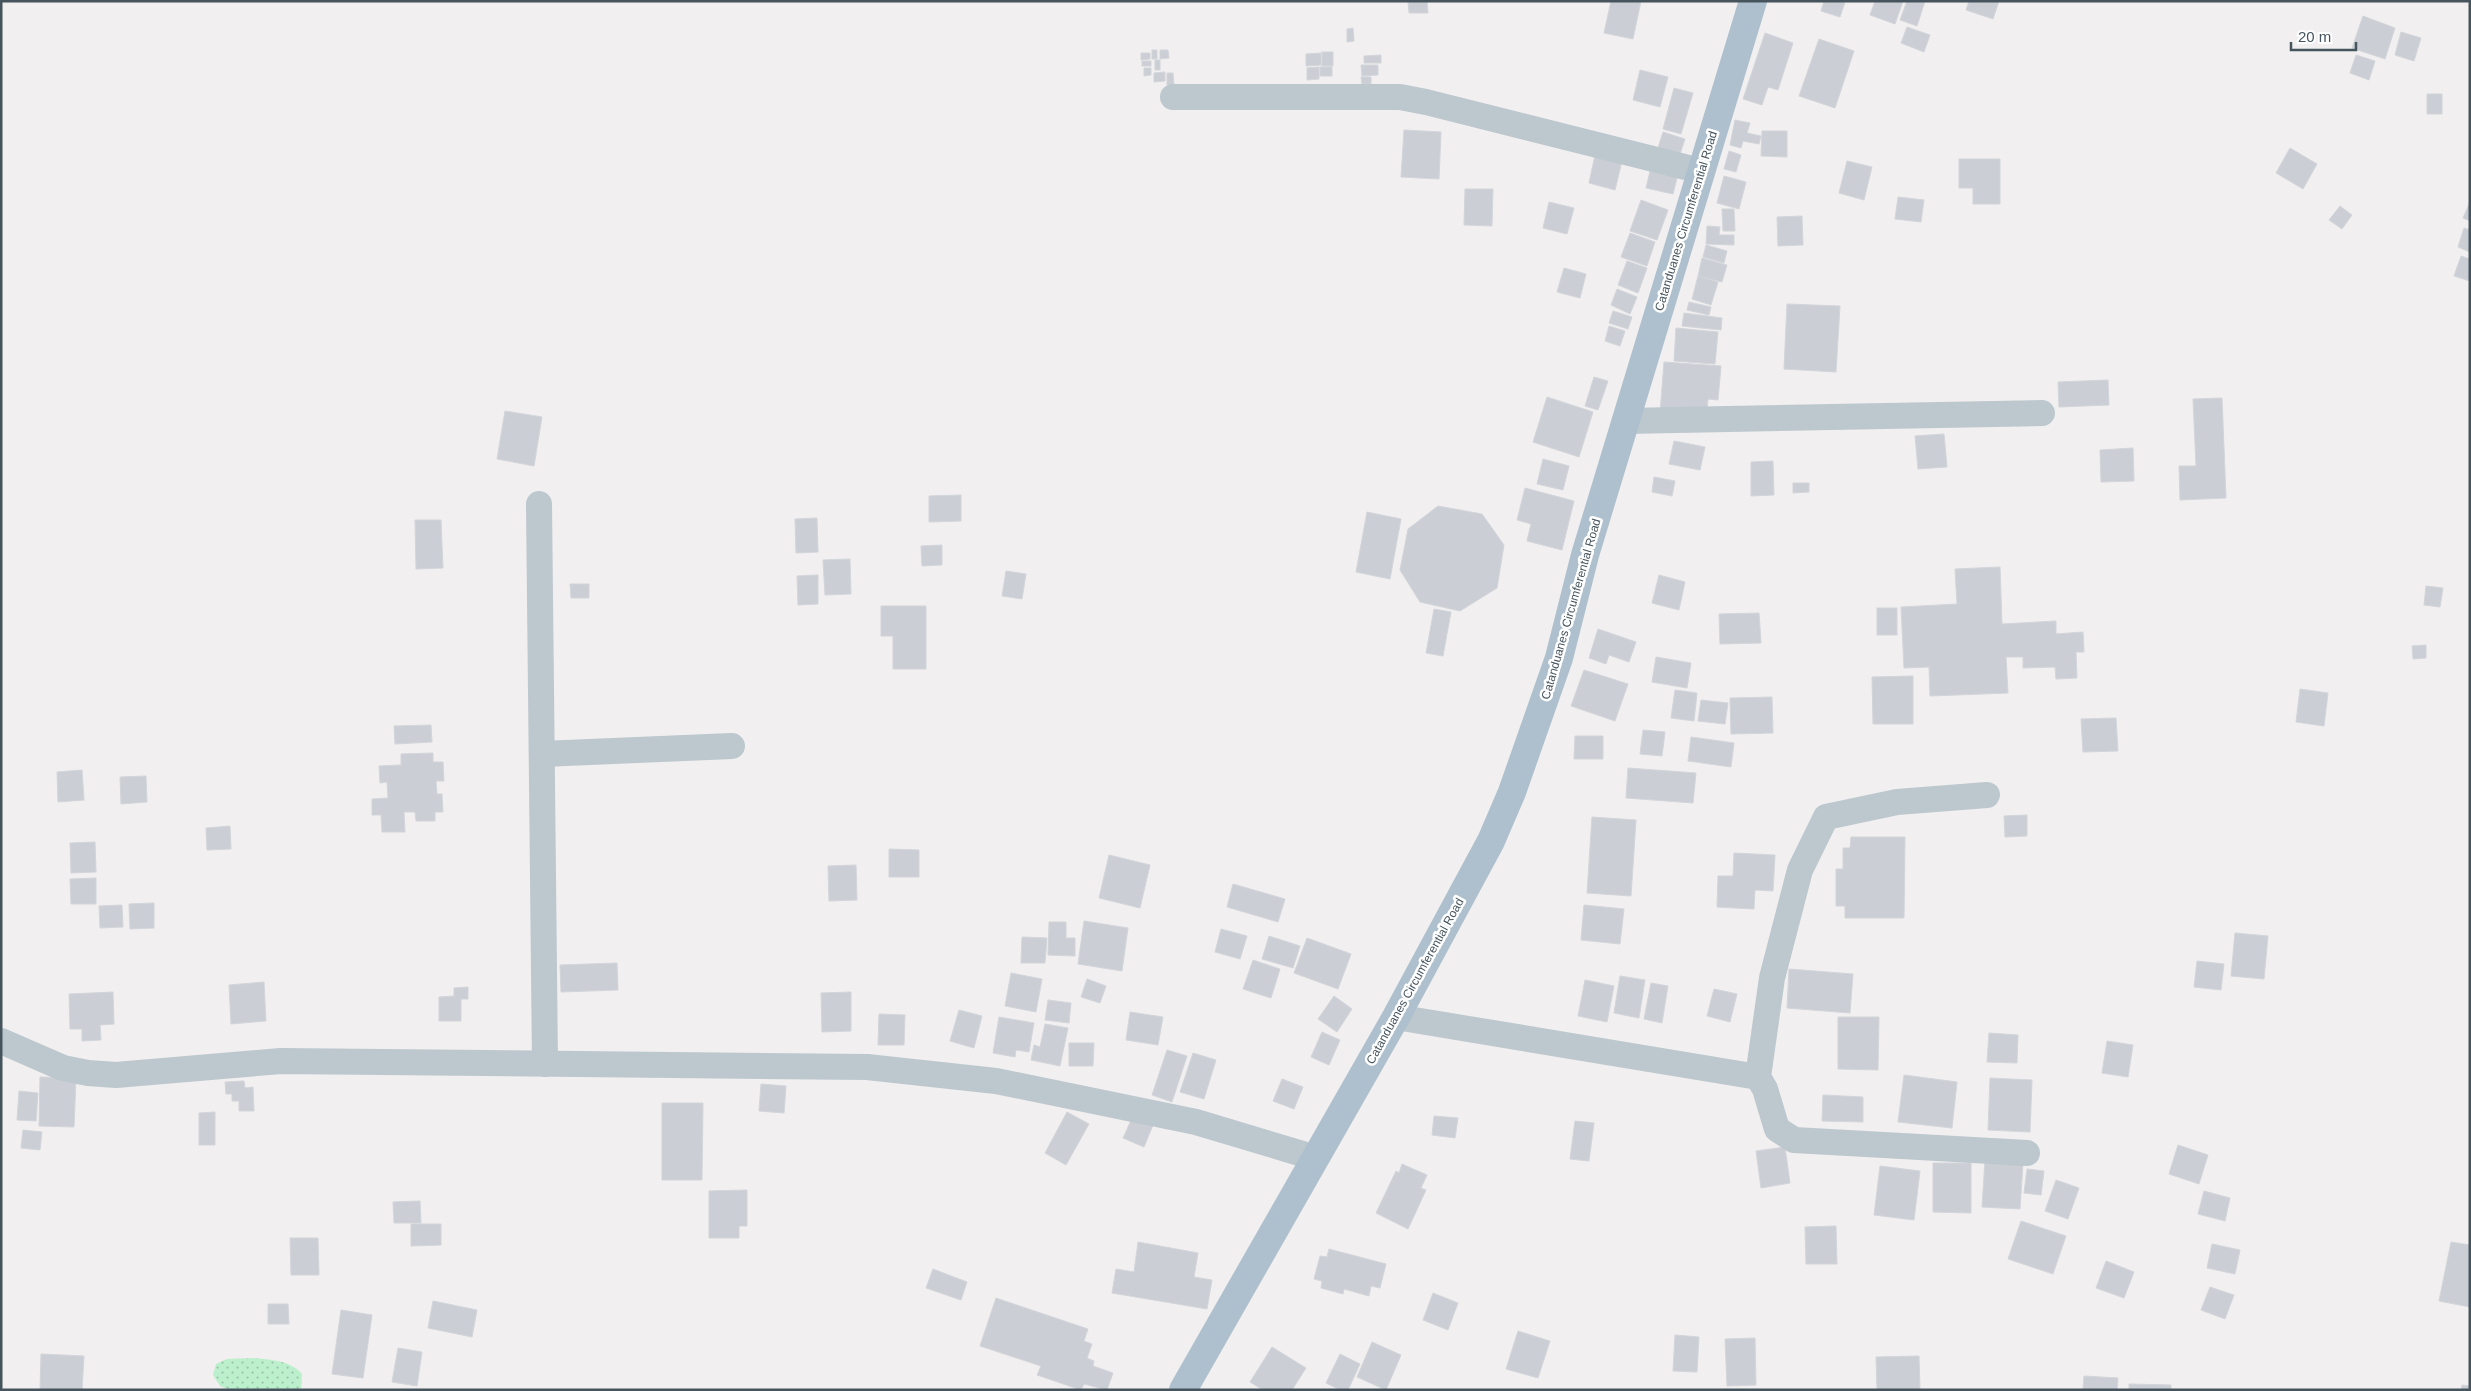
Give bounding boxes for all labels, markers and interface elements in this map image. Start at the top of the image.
scale bar [2291,20,2356,52]
text: 20 m [2298,28,2331,45]
street label: Catanduanes Circumferential Road [1652,129,1720,313]
street label: Catanduanes Circumferential Road [1538,517,1604,701]
street label: Catanduanes Circumferential Road [1363,896,1467,1066]

